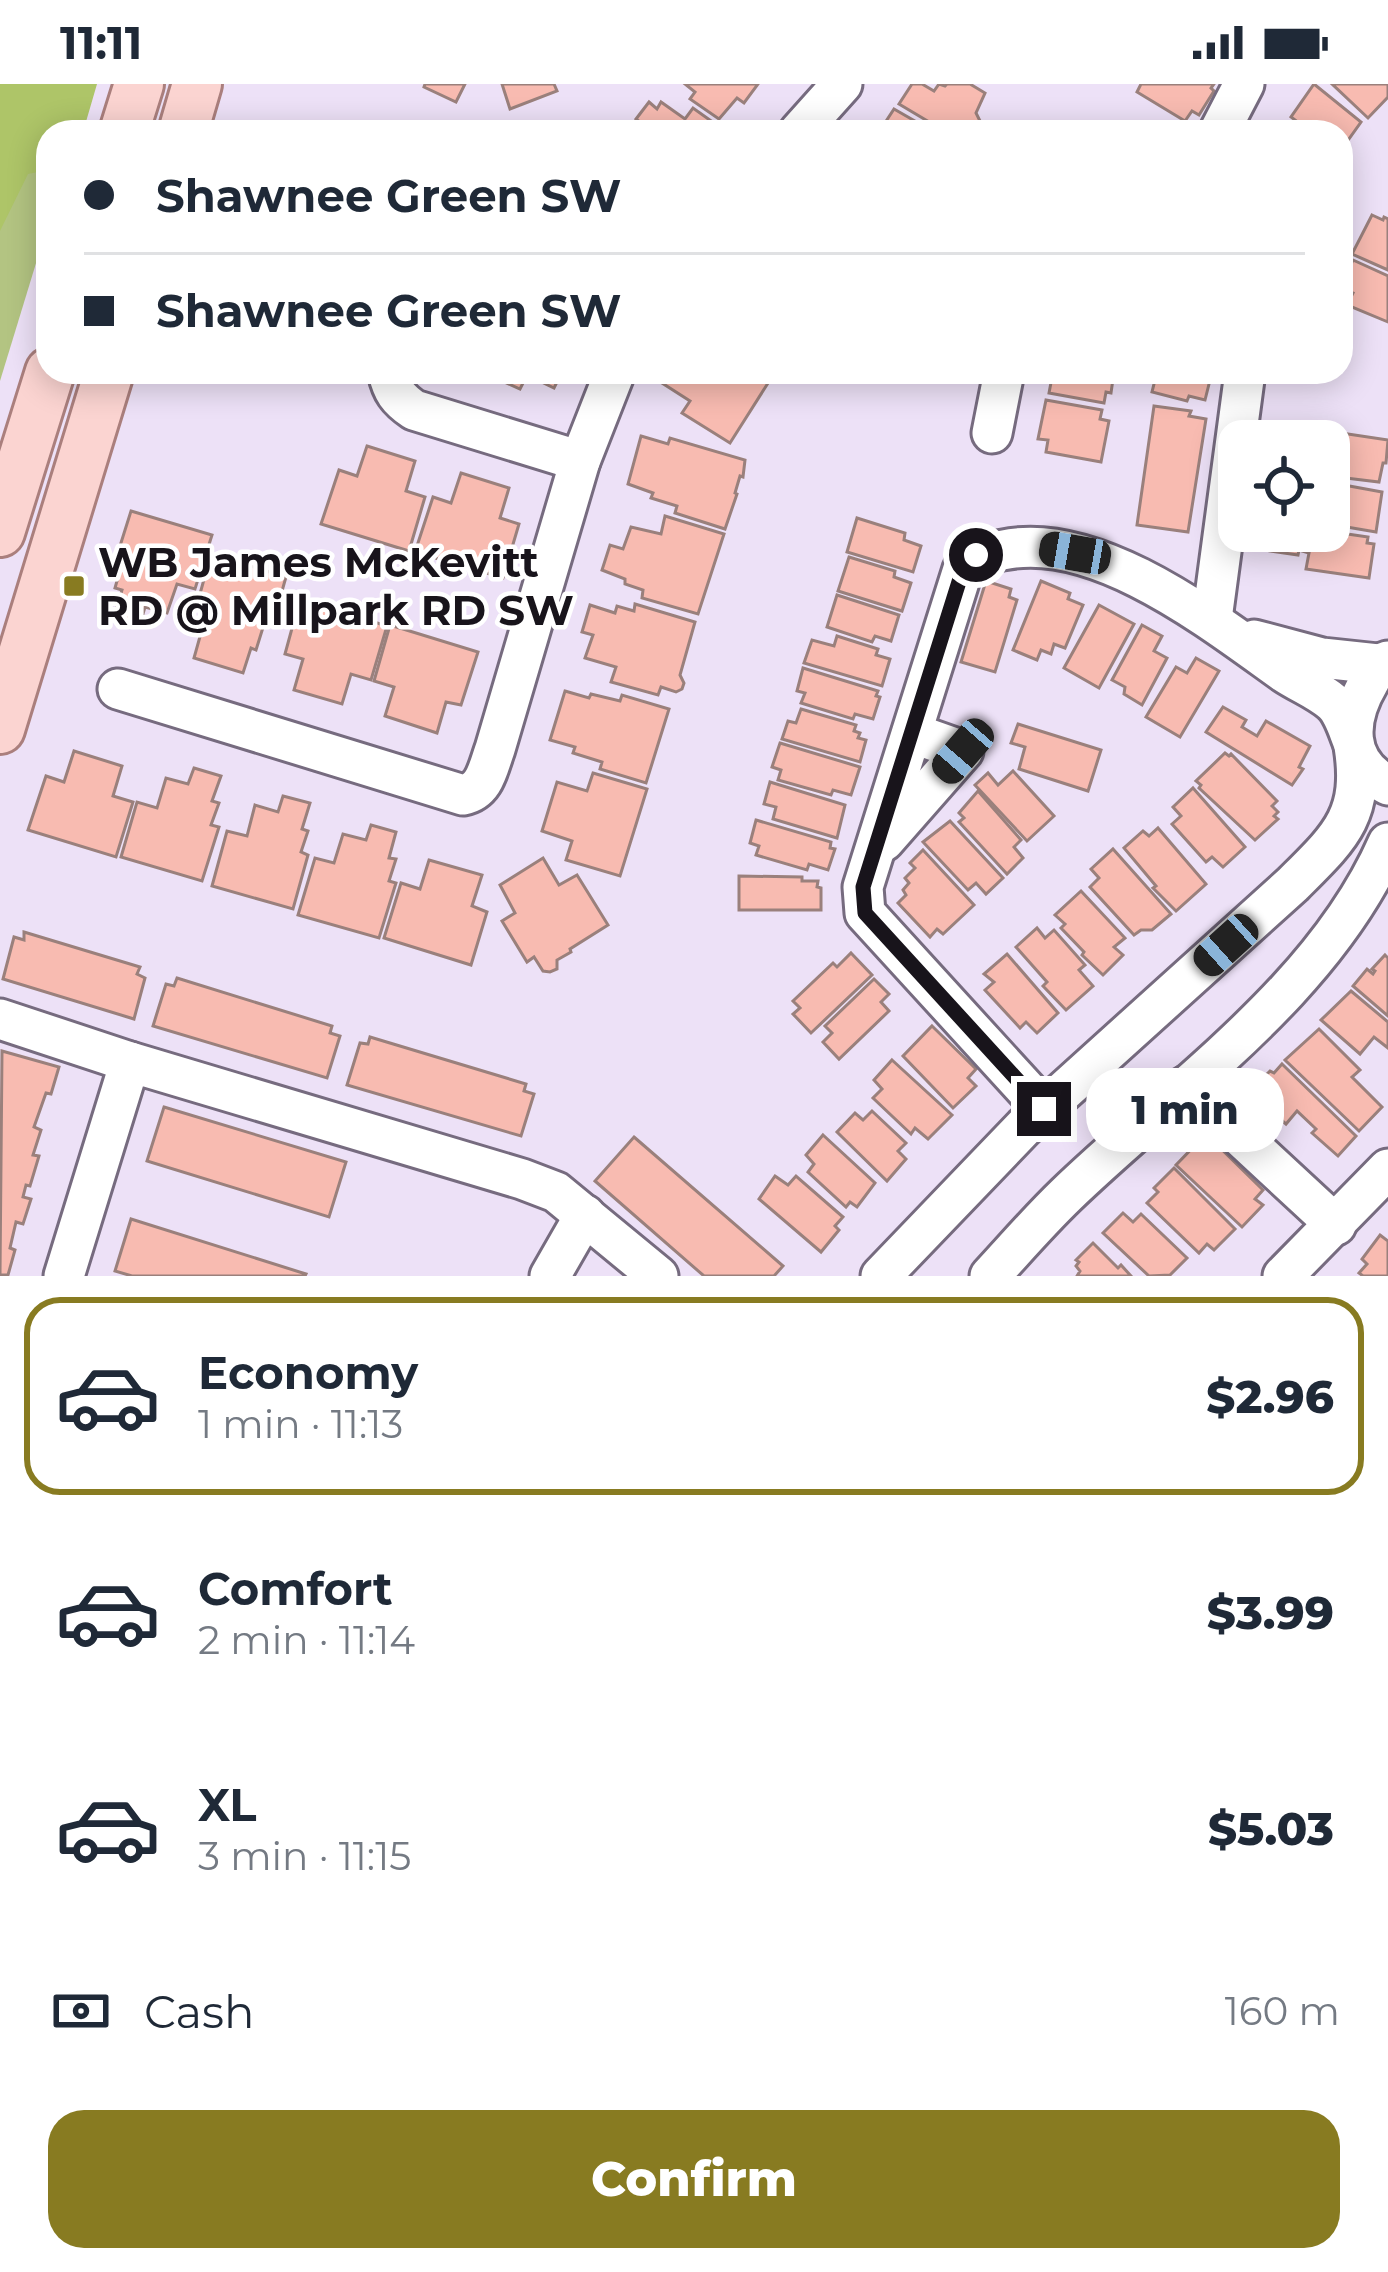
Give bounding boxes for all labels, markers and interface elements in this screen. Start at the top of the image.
text: 11:11 [60,15,142,70]
text: Shawnee Green SW [156,168,621,223]
text: Shawnee Green SW [156,283,621,338]
map controls [1218,420,1350,552]
button: locate [1218,420,1350,552]
route start [949,528,1003,582]
car [1036,529,1114,577]
place label: WB James McKevitt RD @ Millpark RD SW [98,536,574,636]
marker: WB James McKevitt RD @ Millpark RD SW [61,573,87,599]
car [926,712,1000,790]
car [1187,908,1265,982]
callout: 1 min [1086,1067,1284,1151]
route end [1017,1082,1071,1136]
text: 1 min [1131,1086,1239,1134]
icon: car [54,1342,162,1450]
text: Economy [198,1345,418,1400]
text: $2.96 [1206,1369,1334,1424]
text: 1 min · 11:13 [198,1400,403,1448]
icon: car [54,1558,162,1666]
text: Comfort [198,1561,393,1616]
text: $3.99 [1207,1585,1334,1640]
text: 2 min · 11:14 [198,1616,415,1664]
icon: car [54,1774,162,1882]
text: XL [198,1777,256,1832]
text: $5.03 [1208,1801,1334,1856]
text: 3 min · 11:15 [198,1832,411,1880]
icon: cash [48,1978,114,2044]
text: Cash [144,1984,255,2039]
text: 160 m [1225,1987,1340,2035]
button: Confirm [48,2110,1340,2248]

